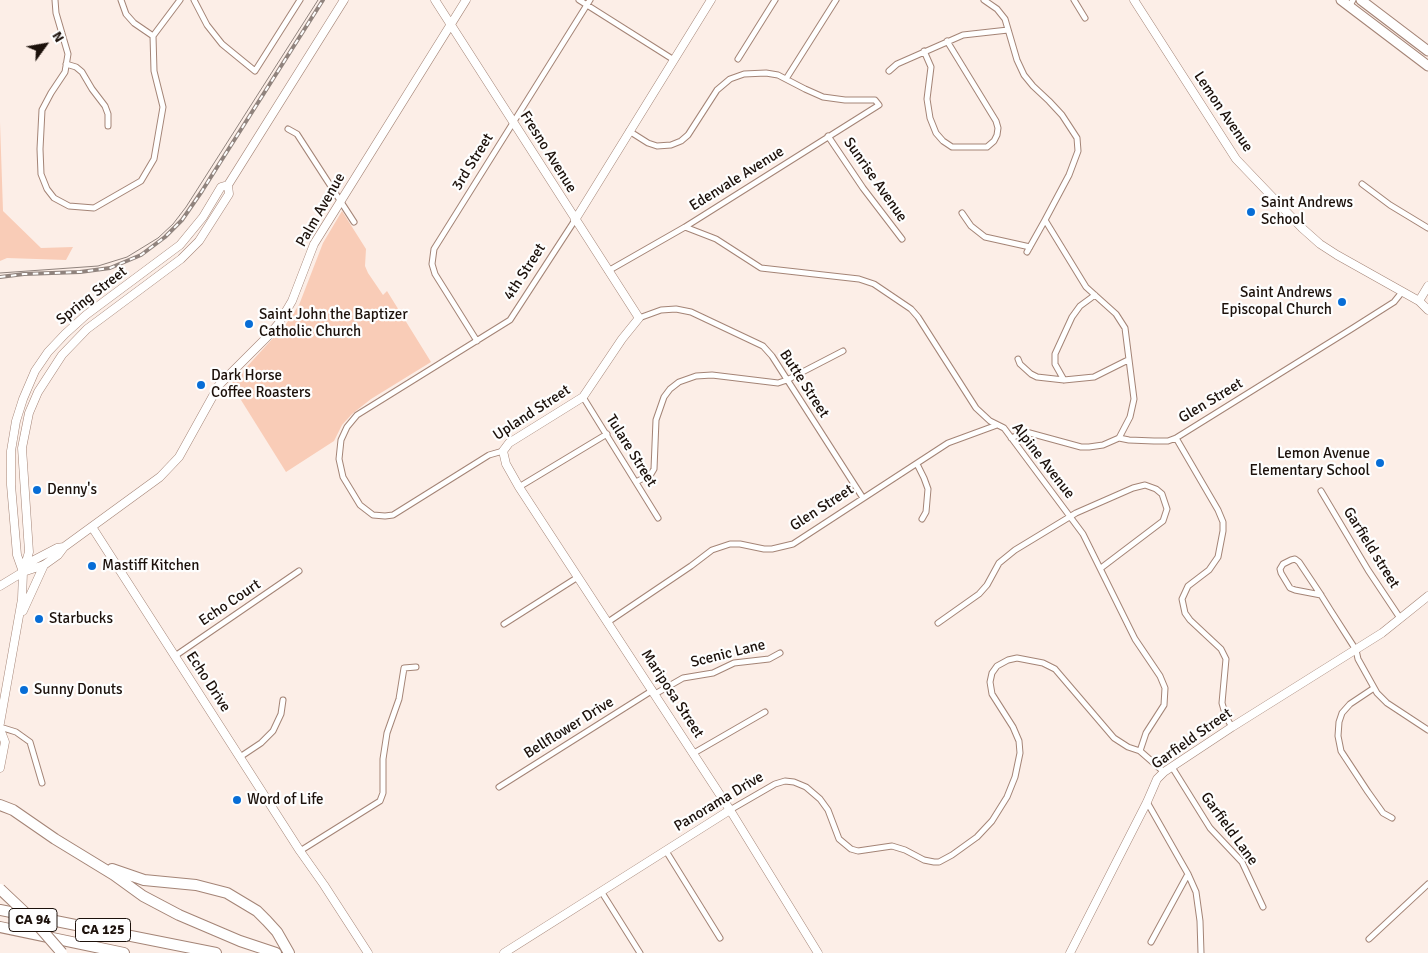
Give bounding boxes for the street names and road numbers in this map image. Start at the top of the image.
street label: Lemon Avenue [1190,68,1256,156]
street label: Fresno Avenue [516,108,580,196]
street label: 3rd Street [448,130,498,194]
street label: Sunrise Avenue [839,134,911,226]
street label: Edenvale Avenue [686,143,788,215]
street label: Palm Avenue [293,170,349,250]
street label: 4th Street [500,240,550,304]
street label: Spring Street [53,263,131,329]
street label: Butte Street [775,347,833,421]
street label: Glen Street [1176,375,1246,427]
street label: Upland Street [490,381,574,445]
street label: Tulare Street [602,412,660,490]
street label: Alpine Avenue [1008,419,1078,503]
street label: Glen Street [787,481,857,535]
street label: Garfield street [1339,504,1403,592]
street label: Echo Court [196,576,264,630]
street label: Scenic Lane [689,636,767,672]
street label: Mariposa Street [637,646,707,742]
street label: Echo Drive [182,648,234,716]
street label: Bellflower Drive [521,693,617,763]
street label: Garfield Street [1148,705,1236,773]
street label: Panorama Drive [671,768,767,836]
street label: Garfield Lane [1196,789,1262,869]
road number: CA 94 [9,908,57,932]
road number: CA 125 [76,918,130,942]

